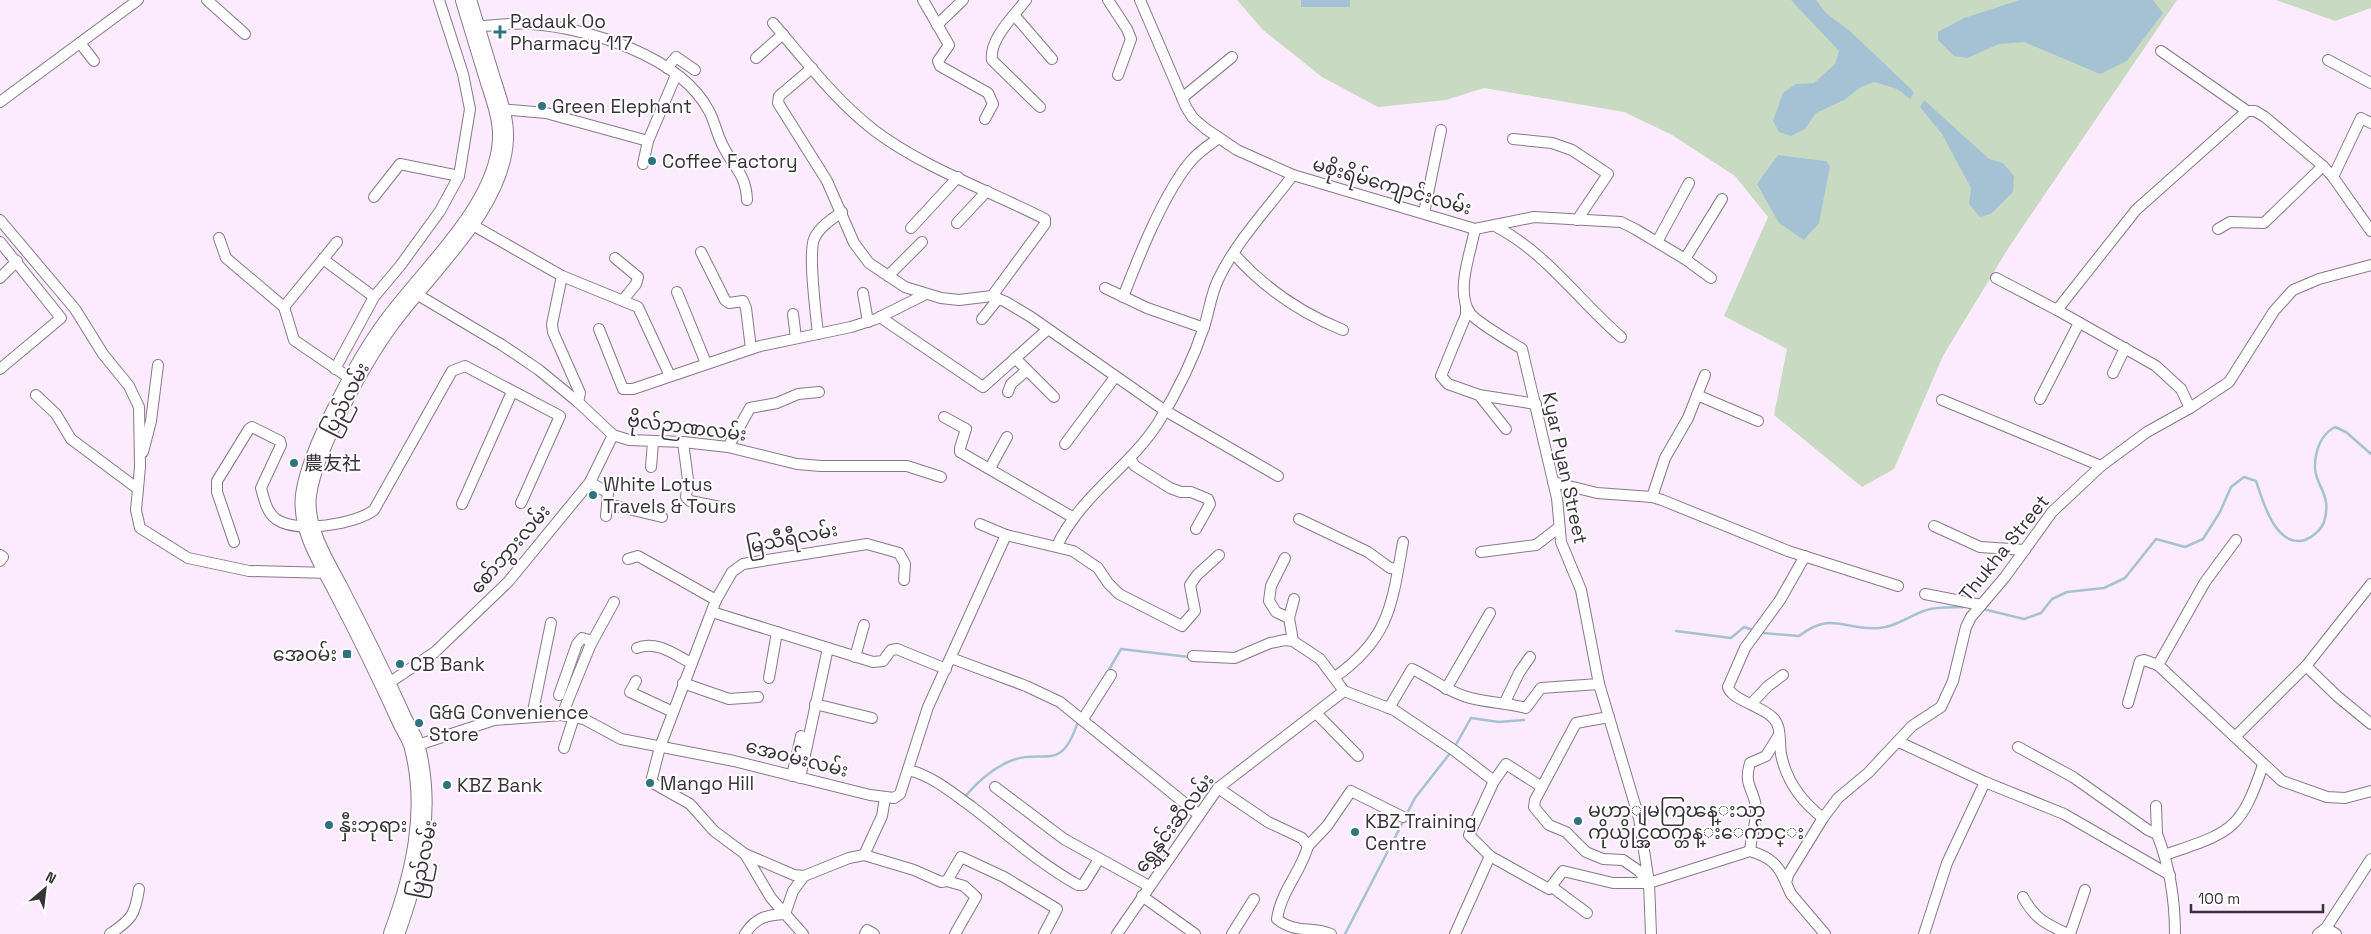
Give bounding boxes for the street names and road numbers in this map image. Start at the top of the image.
street label: မစိုးရိမ်ကျောင်းလမ်း [1308,149,1475,225]
street label: ပြည်လမ်း [315,357,378,441]
street label: Kyar Pyan Street [1537,390,1593,546]
street label: ဗိုလ်ဉာဏလမ်း [625,405,748,451]
street label: Thukha Street [1953,490,2055,606]
street label: စော်ဘွားလမ်း [463,498,558,601]
street label: မြသီရီလမ်း [744,515,840,562]
street label: အေဝမ်းလမ်း [743,731,851,783]
street label: ရွှေနှင်းဆီလမ်း [1127,767,1223,880]
street label: ပြည်လမ်း [401,817,446,901]

